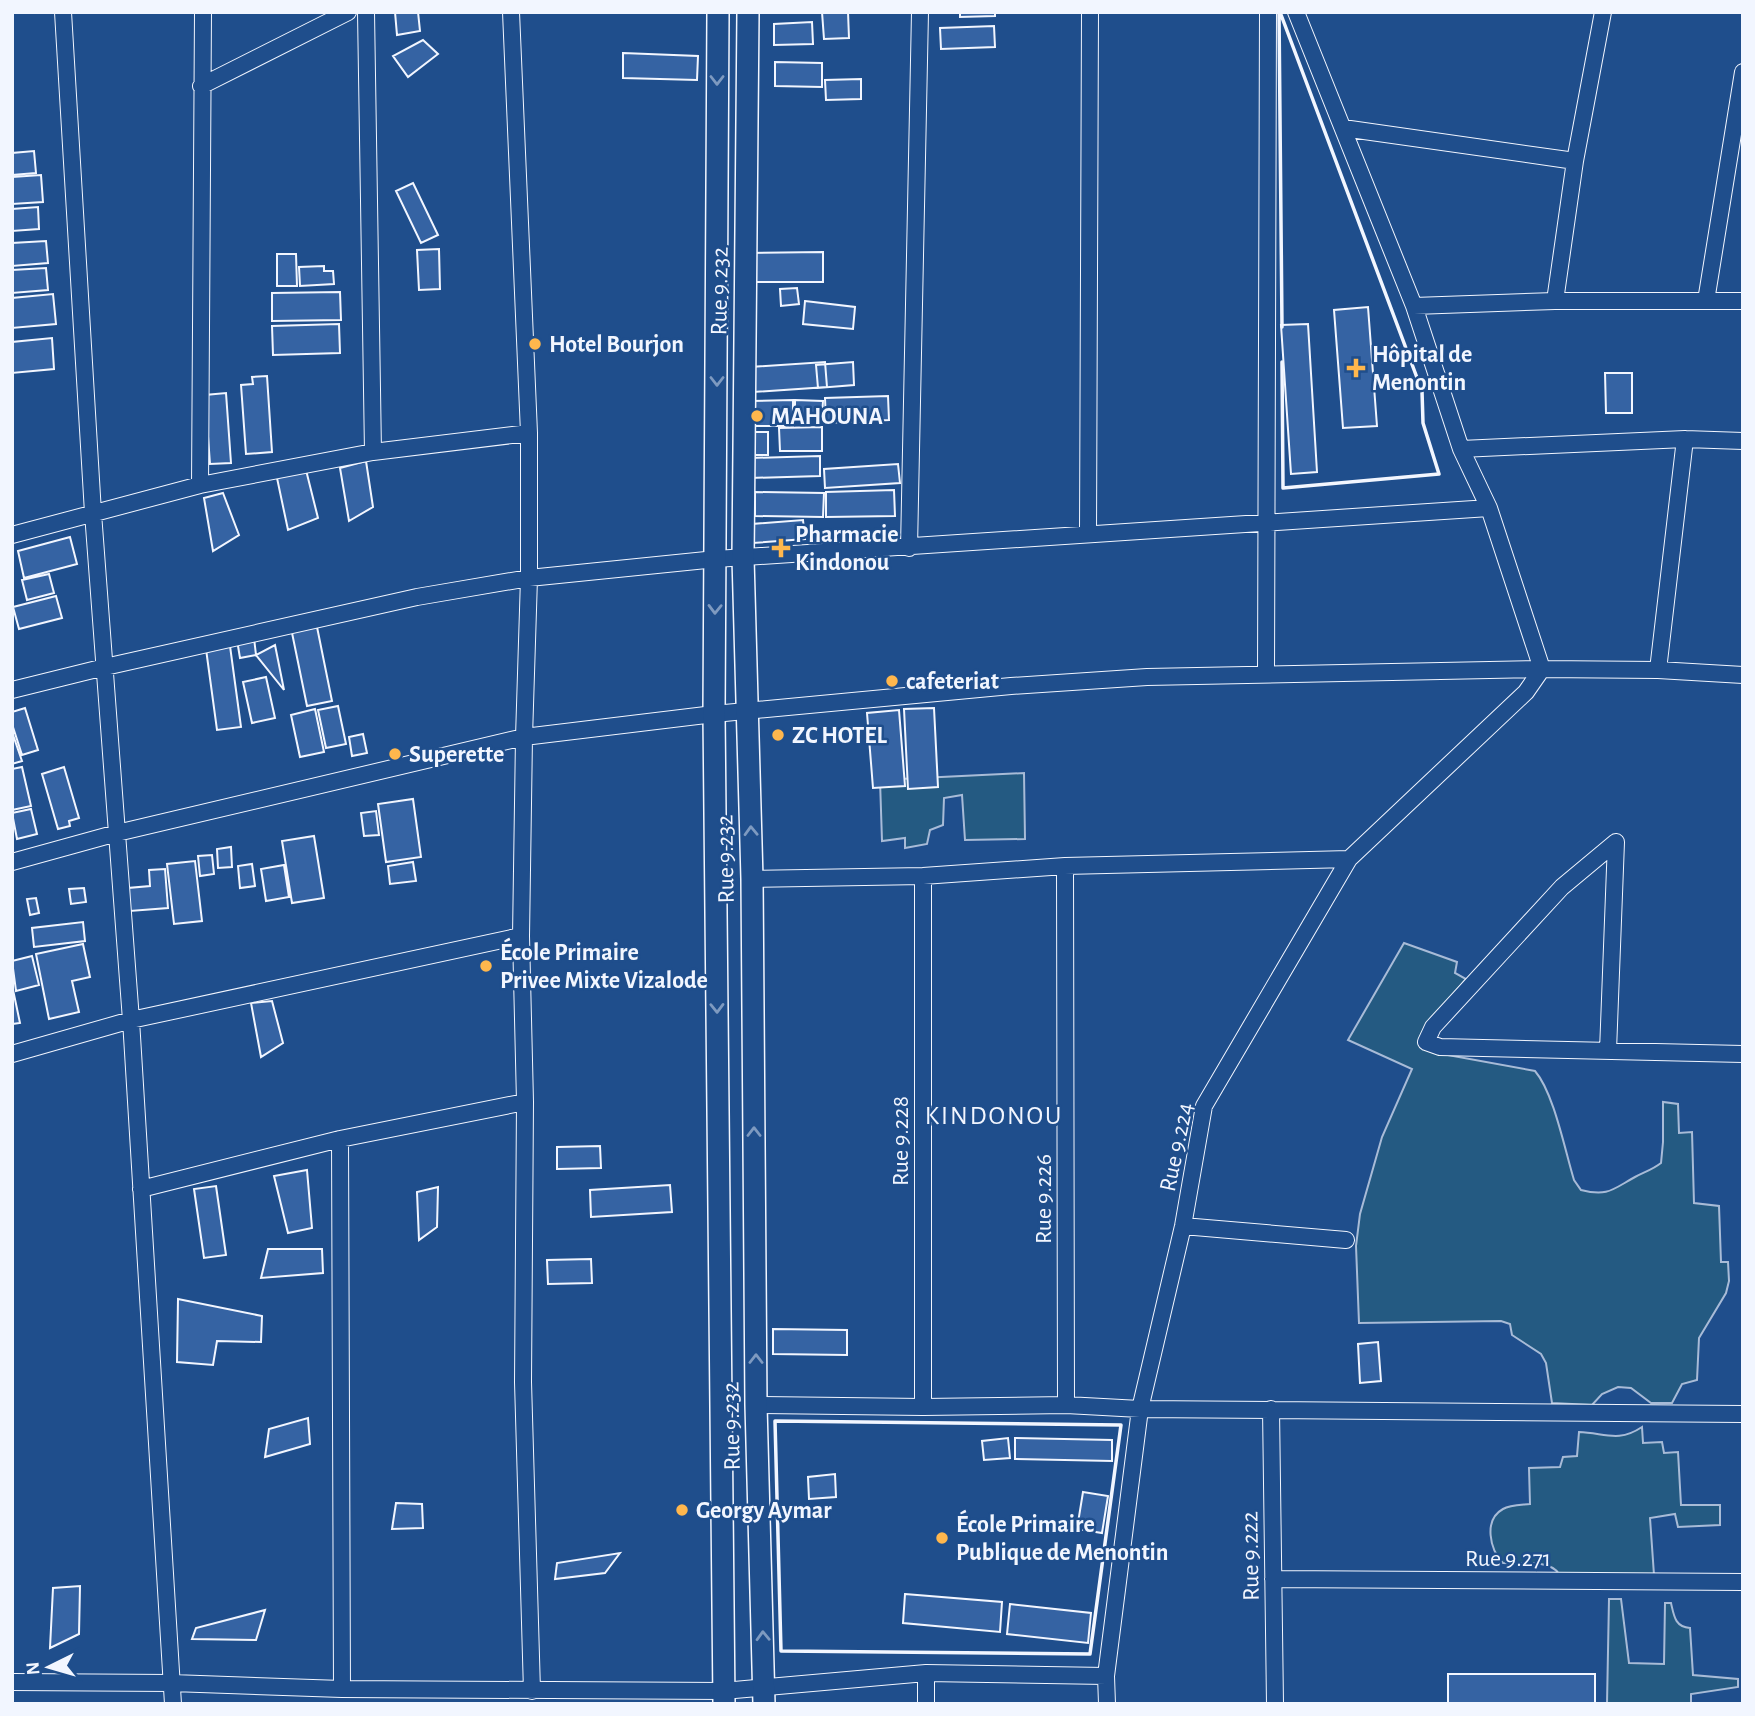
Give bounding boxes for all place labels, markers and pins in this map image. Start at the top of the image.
place label: Hotel Bourjon [549,333,684,357]
marker: Hotel Bourjon [527,336,543,352]
place label: Hôpital de Menontin [1372,343,1472,395]
marker: Hôpital de Menontin [1346,358,1366,378]
place label: MAHOUNA [771,405,883,429]
marker: MAHOUNA [749,408,765,424]
place label: Pharmacie Kindonou [795,523,899,575]
marker: Pharmacie Kindonou [773,540,789,556]
place label: cafeteriat [906,670,999,694]
marker: cafeteriat [884,673,900,689]
place label: ZC HOTEL [792,724,888,748]
marker: ZC HOTEL [770,727,786,743]
place label: Superette [409,743,504,767]
marker: Superette [387,746,403,762]
place label: École Primaire Privee Mixte Vizalode [500,937,708,993]
marker: École Primaire Privee Mixte Vizalode [478,958,494,974]
place label: Georgy Aymar [696,1499,832,1523]
marker: Georgy Aymar [674,1502,690,1518]
place label: École Primaire Publique de Menontin [956,1509,1169,1565]
marker: École Primaire Publique de Menontin [934,1530,950,1546]

